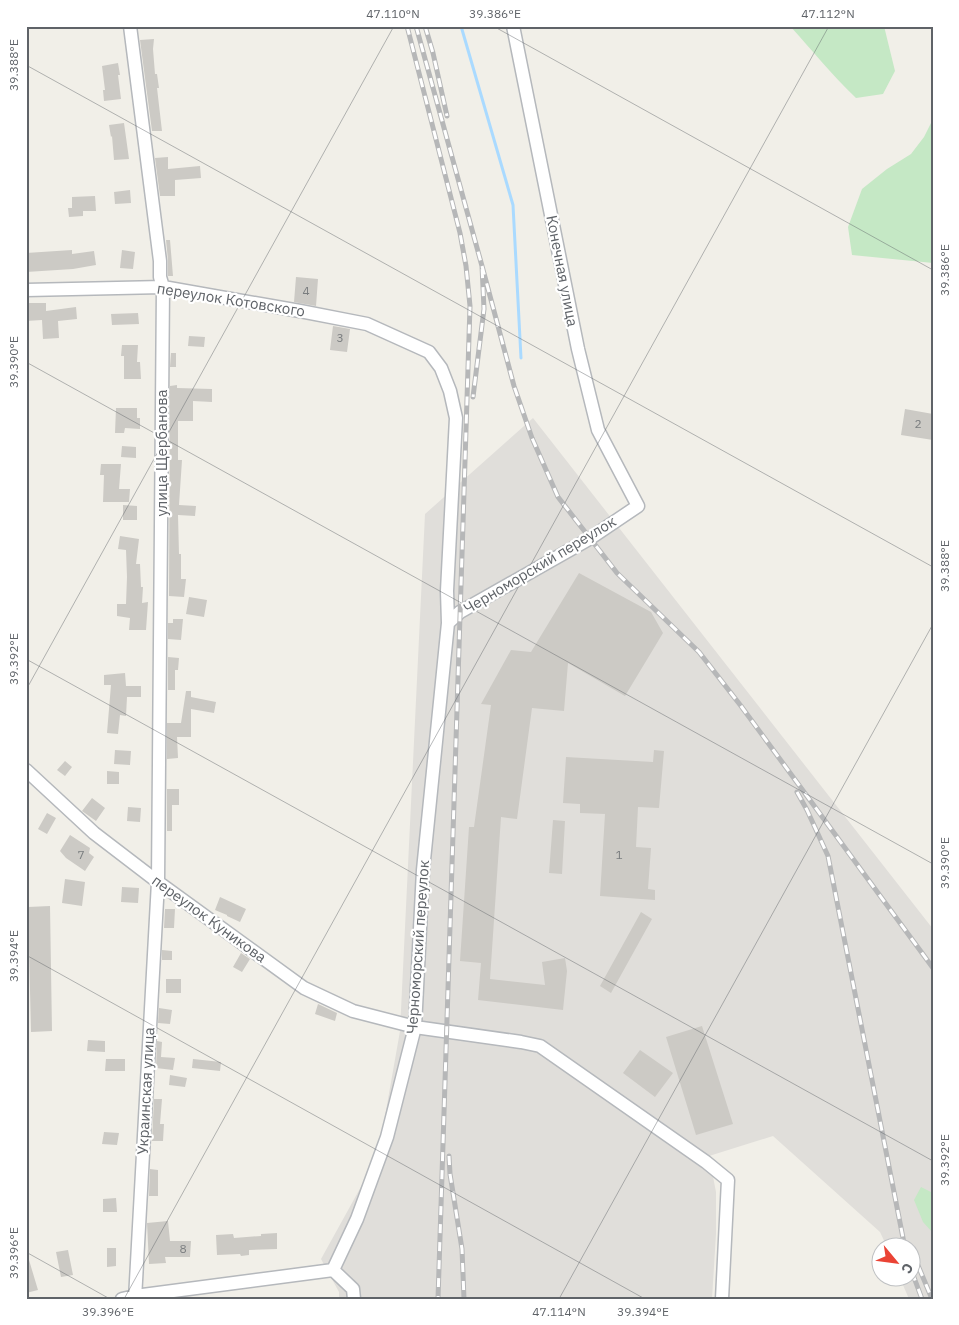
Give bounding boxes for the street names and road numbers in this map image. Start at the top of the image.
street label: Конечная улица [542,214,583,328]
street label: переулок Котовского [156,278,306,321]
street label: улица Щербанова [152,390,171,516]
street label: Черноморский переулок [460,512,619,618]
street label: Черноморский переулок [402,859,433,1035]
street label: переулок Куникова [148,871,270,967]
street label: Украинская улица [133,1027,158,1155]

